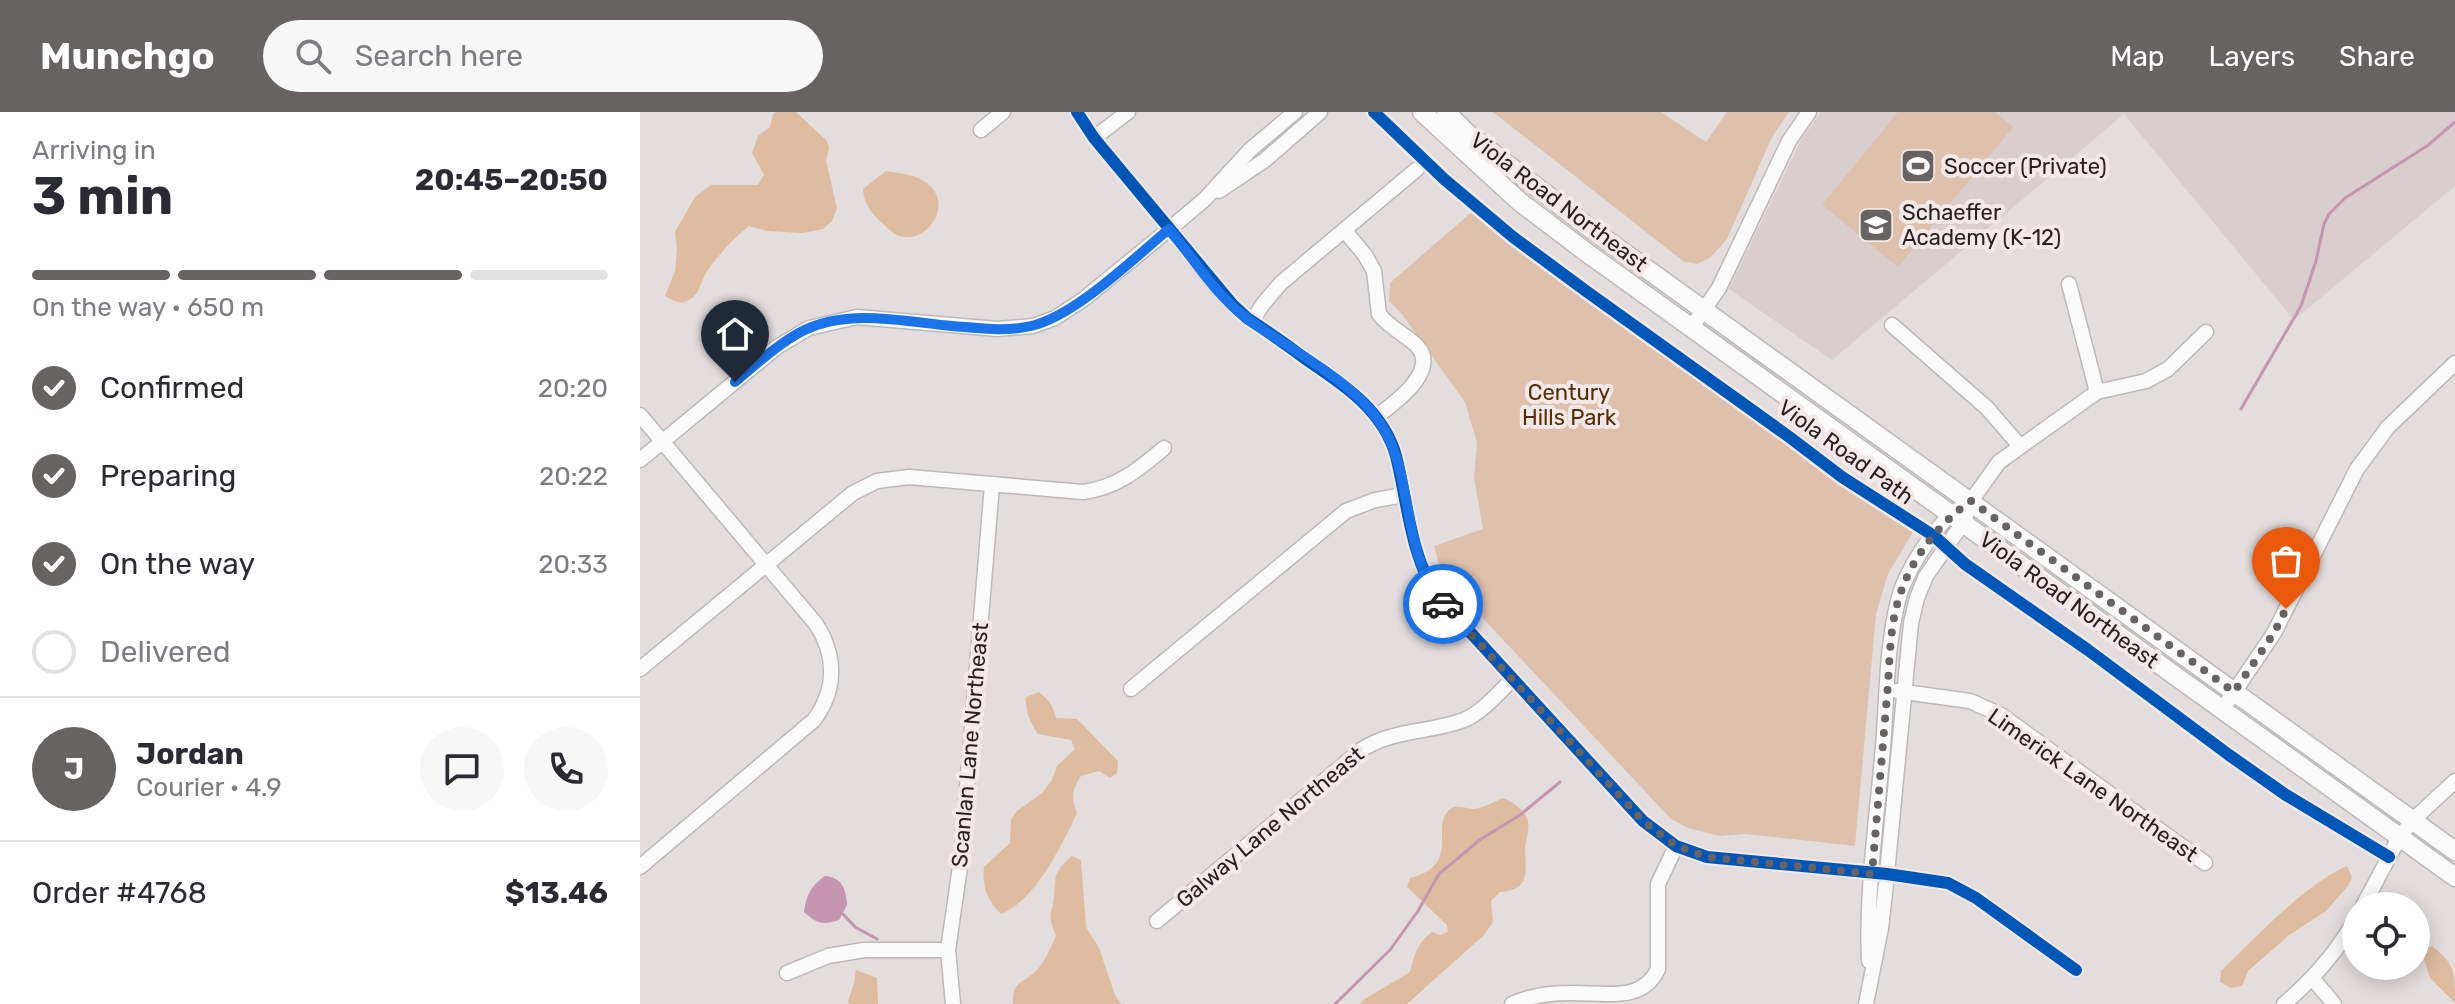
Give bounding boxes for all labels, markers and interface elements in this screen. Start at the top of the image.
search box [263,20,823,92]
text: Munchgo [40,33,215,79]
icon: search [291,34,335,78]
text: Search here [355,38,523,74]
text: Map [2110,40,2165,73]
text: Layers [2209,40,2295,73]
text: Share [2339,40,2415,73]
street label: Viola Road Northeast [1465,126,1653,278]
text: Arriving in [32,135,156,166]
sports icon: Soccer (Private) [1899,147,1937,185]
place label: Soccer (Private) [1944,153,2107,180]
text: 20:45–20:50 [415,162,608,198]
text: 3 min [32,165,173,227]
place label: Schaeffer Academy (K-12) [1902,199,2061,251]
school or university icon: Schaeffer Academy (K-12) [1857,206,1895,244]
text: On the way · 650 m [32,292,264,323]
pin [701,300,769,382]
icon: home [713,312,757,356]
icon: check [32,366,76,410]
text: Confirmed [100,370,244,406]
text: 20:20 [538,373,608,404]
park label: Century Hills Park [1522,379,1617,431]
street label: Viola Road Path [1773,394,1919,510]
icon: check [32,454,76,498]
text: Preparing [100,458,236,494]
text: 20:22 [539,461,608,492]
street label: Viola Road Northeast [1974,526,2164,674]
pin [2252,527,2320,609]
icon: bag [2264,539,2308,583]
icon: check [32,542,76,586]
text: On the way [100,546,255,582]
text: 20:33 [538,549,608,580]
courier [1403,564,1483,644]
icon: car [1421,582,1465,626]
street label: Scanlan Lane Northeast [946,621,994,869]
text: Delivered [100,634,231,670]
street label: Limerick Lane Northeast [1983,702,2203,868]
button: chat [420,727,504,811]
button: phone [524,727,608,811]
text: Jordan [136,736,244,772]
street label: Galway Lane Northeast [1171,740,1370,913]
text: J [64,751,84,787]
text: Courier · 4.9 [136,772,282,803]
text: Order #4768 [32,875,207,911]
text: $13.46 [505,875,608,911]
map controls [2342,892,2430,980]
button: locate [2342,892,2430,980]

